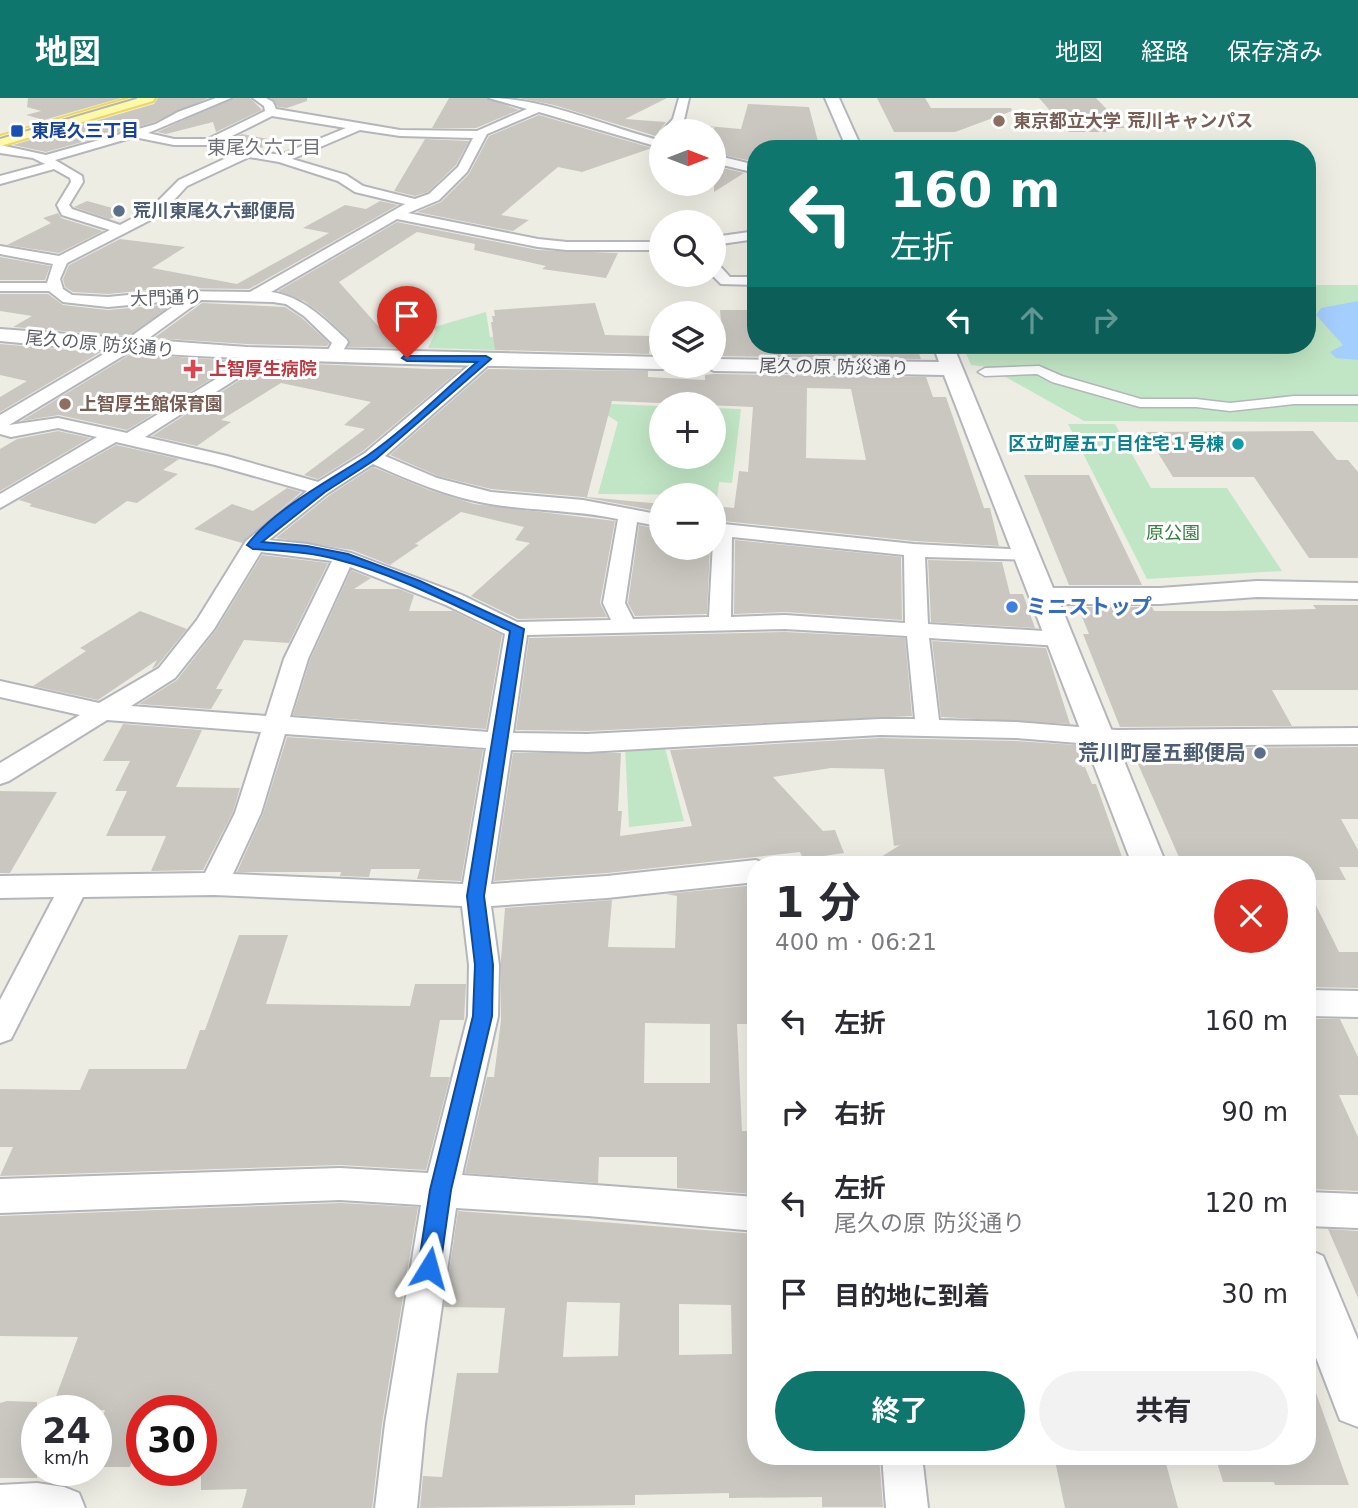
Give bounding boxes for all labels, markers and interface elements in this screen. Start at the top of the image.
text: 地図 [35,32,101,71]
text: 地図 [1055,38,1103,66]
text: 経路 [1141,38,1189,66]
text: 保存済み [1227,38,1323,66]
place label: 東京都立大学 荒川キャンパス [1013,110,1253,131]
marker: 東京都立大学 荒川キャンパス [991,113,1007,129]
north arrow [649,119,726,196]
map controls [649,119,726,560]
place label: 東尾久三丁目 [31,120,139,141]
marker: 東尾久三丁目 [9,123,25,139]
district label: 東尾久六丁目 [207,136,321,158]
text: 160 m [890,162,1060,219]
icon: left [775,168,866,259]
place label: 荒川東尾久六郵便局 [133,200,295,221]
marker: 荒川東尾久六郵便局 [111,203,127,219]
button: search [649,210,726,287]
text: 左折 [890,228,954,266]
street label: 大門通り [130,286,202,309]
pin [377,286,437,358]
icon: arrive [388,297,426,335]
button: layers [649,301,726,378]
icon: left [940,301,978,339]
icon: ahead [1013,301,1051,339]
icon: right [1086,301,1124,339]
street label: 尾久の原 防災通り [25,327,176,360]
street label: 尾久の原 防災通り [759,355,909,378]
place label: 上智厚生病院 [209,358,317,379]
marker: 上智厚生病院 [183,359,203,379]
button: + [649,392,726,469]
place label: 上智厚生館保育園 [79,393,223,414]
marker: 上智厚生館保育園 [57,396,73,412]
place label: 区立町屋五丁目住宅１号棟 [1008,433,1224,454]
marker: 区立町屋五丁目住宅１号棟 [1230,436,1246,452]
button: − [649,483,726,560]
park label: 原公園 [1146,522,1200,543]
place label: ミニストップ [1026,595,1152,619]
marker: ミニストップ [1004,599,1020,615]
place label: 荒川町屋五郵便局 [1078,741,1246,765]
marker: 荒川町屋五郵便局 [1252,745,1268,761]
text: 1 分 [775,878,861,927]
button: close [1214,879,1288,953]
text: 400 m · 06:21 [775,929,937,955]
icon: left [775,1002,813,1040]
text: 160 m [1205,1006,1288,1036]
text: 左折 [834,1008,886,1038]
icon: right [775,1093,813,1131]
text: 90 m [1221,1097,1288,1127]
text: 右折 [834,1099,886,1129]
text: 左折 [834,1173,886,1203]
icon: left [775,1184,813,1222]
text: 120 m [1205,1188,1288,1218]
text: 尾久の原 防災通り [834,1210,1025,1236]
position arrow [392,1231,466,1305]
icon: arrive [775,1275,813,1313]
text: 30 m [1221,1279,1288,1309]
text: 目的地に到着 [834,1281,990,1311]
button: 終了 [775,1371,1025,1451]
button: 共有 [1039,1371,1288,1451]
speed limit sign: 30 [126,1395,217,1486]
text: 24 [42,1411,91,1451]
text: km/h [44,1447,89,1468]

